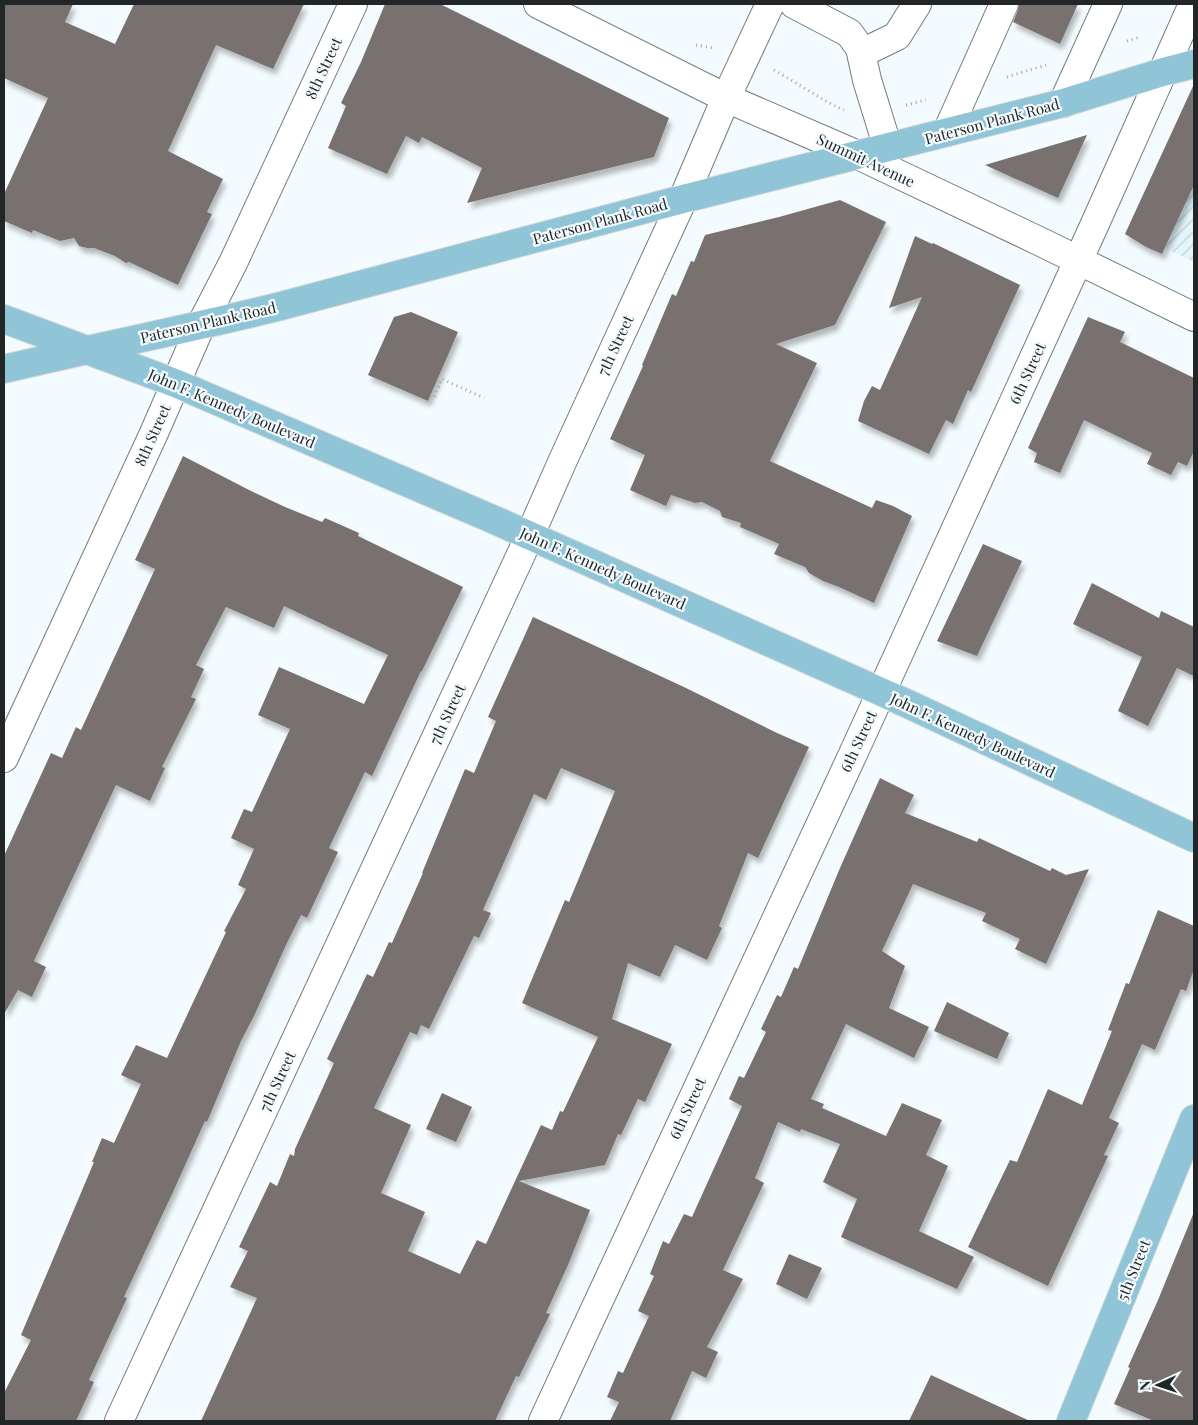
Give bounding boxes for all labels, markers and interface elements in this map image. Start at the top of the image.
street label: 8th Street [300,33,346,102]
street label: Paterson Plank Road [922,93,1062,149]
street label: Summit Avenue [814,129,918,191]
street label: Paterson Plank Road [530,193,670,249]
street label: Paterson Plank Road [138,297,278,347]
street label: 7th Street [592,311,638,378]
street label: 6th Street [1004,338,1050,407]
street label: John F. Kennedy Boulevard [144,363,319,452]
street label: 8th Street [129,400,175,469]
street label: John F. Kennedy Boulevard [516,522,689,614]
street label: 7th Street [424,680,470,747]
street label: John F. Kennedy Boulevard [886,688,1059,782]
street label: 6th Street [835,706,881,775]
street label: 7th Street [254,1047,300,1114]
street label: 6th Street [664,1073,710,1142]
street label: 5th Street [1112,1236,1155,1304]
north arrow [1133,1360,1183,1410]
text: N [1135,1380,1154,1391]

